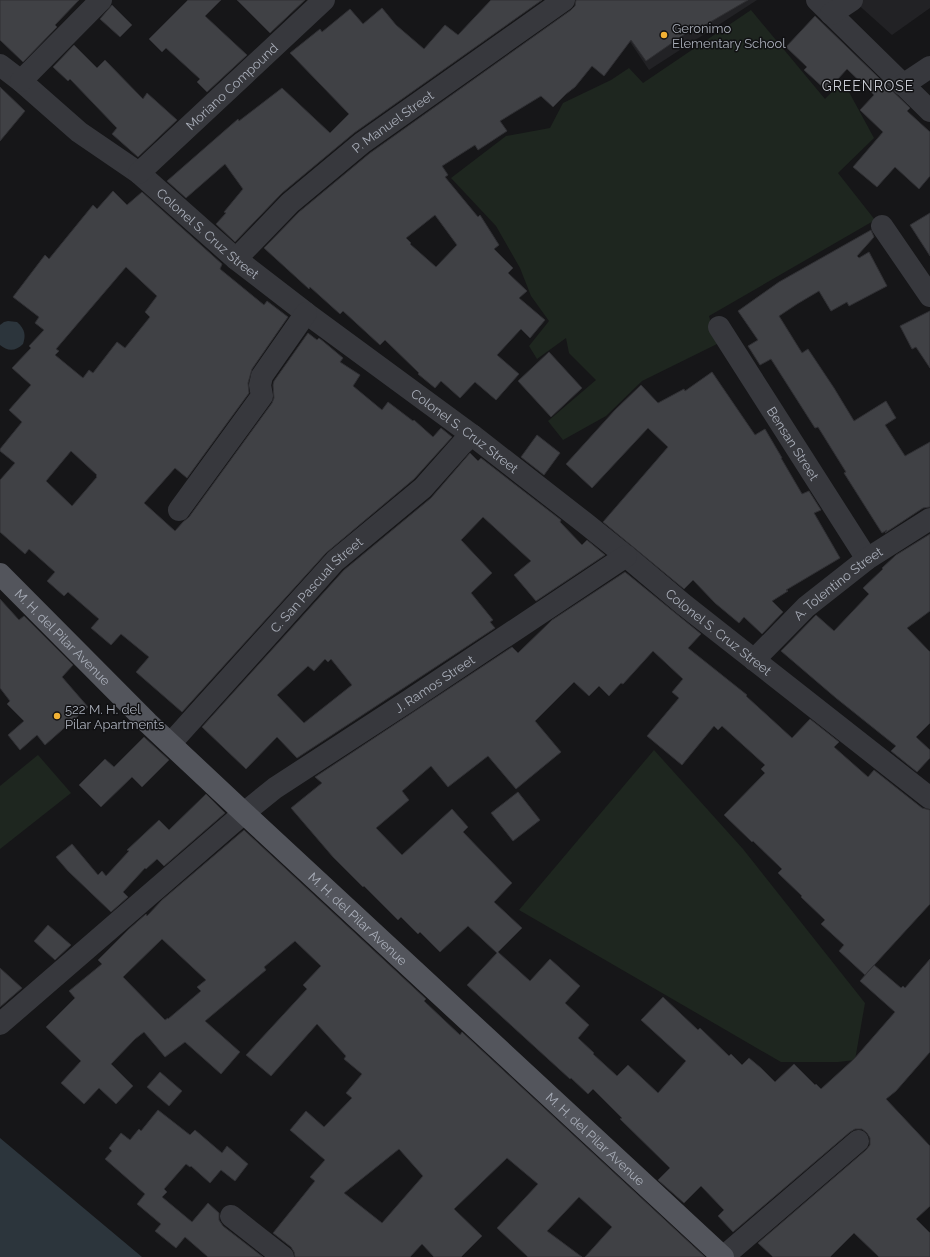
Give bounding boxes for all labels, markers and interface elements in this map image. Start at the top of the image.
place label: Geronimo Elementary School [672,21,786,51]
marker: Geronimo Elementary School [659,30,669,40]
street label: Moriano Compound [183,40,281,133]
district label: GREENROSE [822,78,914,94]
street label: P. Manuel Street [349,87,437,156]
street label: Colonel S. Cruz Street [154,185,262,282]
street label: Colonel S. Cruz Street [408,386,522,477]
street label: Bensan Street [764,404,822,484]
street label: C. San Pascual Street [267,534,366,636]
street label: A. Tolentino Street [791,544,886,623]
street label: M. H. del Pilar Avenue [11,586,113,689]
street label: Colonel S. Cruz Street [663,586,775,679]
street label: J. Ramos Street [392,652,478,716]
place label: 522 M. H. del Pilar Apartments [65,702,164,732]
marker: 522 M. H. del Pilar Apartments [52,711,62,721]
street label: M. H. del Pilar Avenue [305,870,410,969]
street label: M. H. del Pilar Avenue [543,1090,648,1189]

